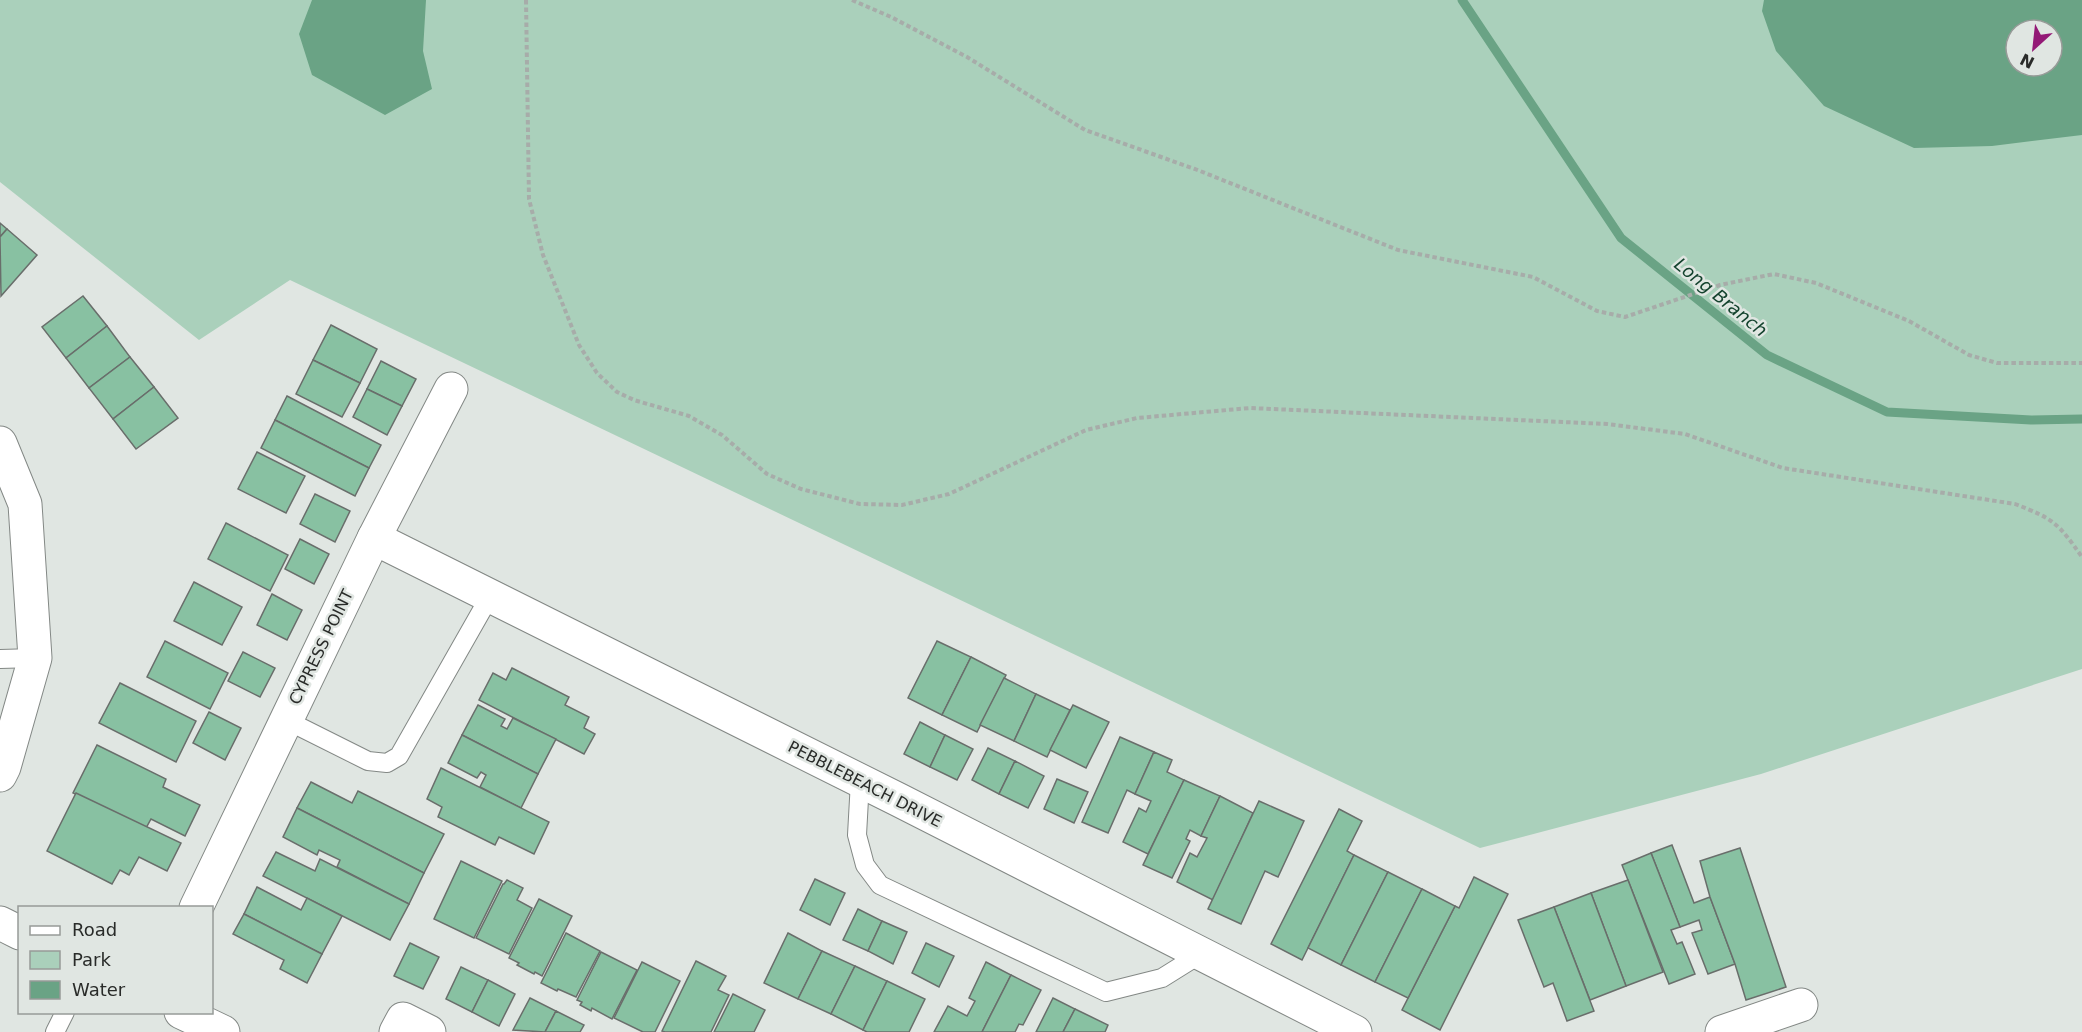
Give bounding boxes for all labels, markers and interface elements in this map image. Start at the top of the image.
north arrow [2004,18,2064,78]
text: N [2017,49,2038,72]
water label: Long Branch [1670,253,1772,341]
street label: CYPRESS POINT [285,586,357,708]
street label: PEBBLEBEACH DRIVE [785,737,945,831]
legend [18,906,213,1014]
text: Road [72,919,117,940]
text: Park [72,949,111,970]
text: Water [72,979,126,1000]

